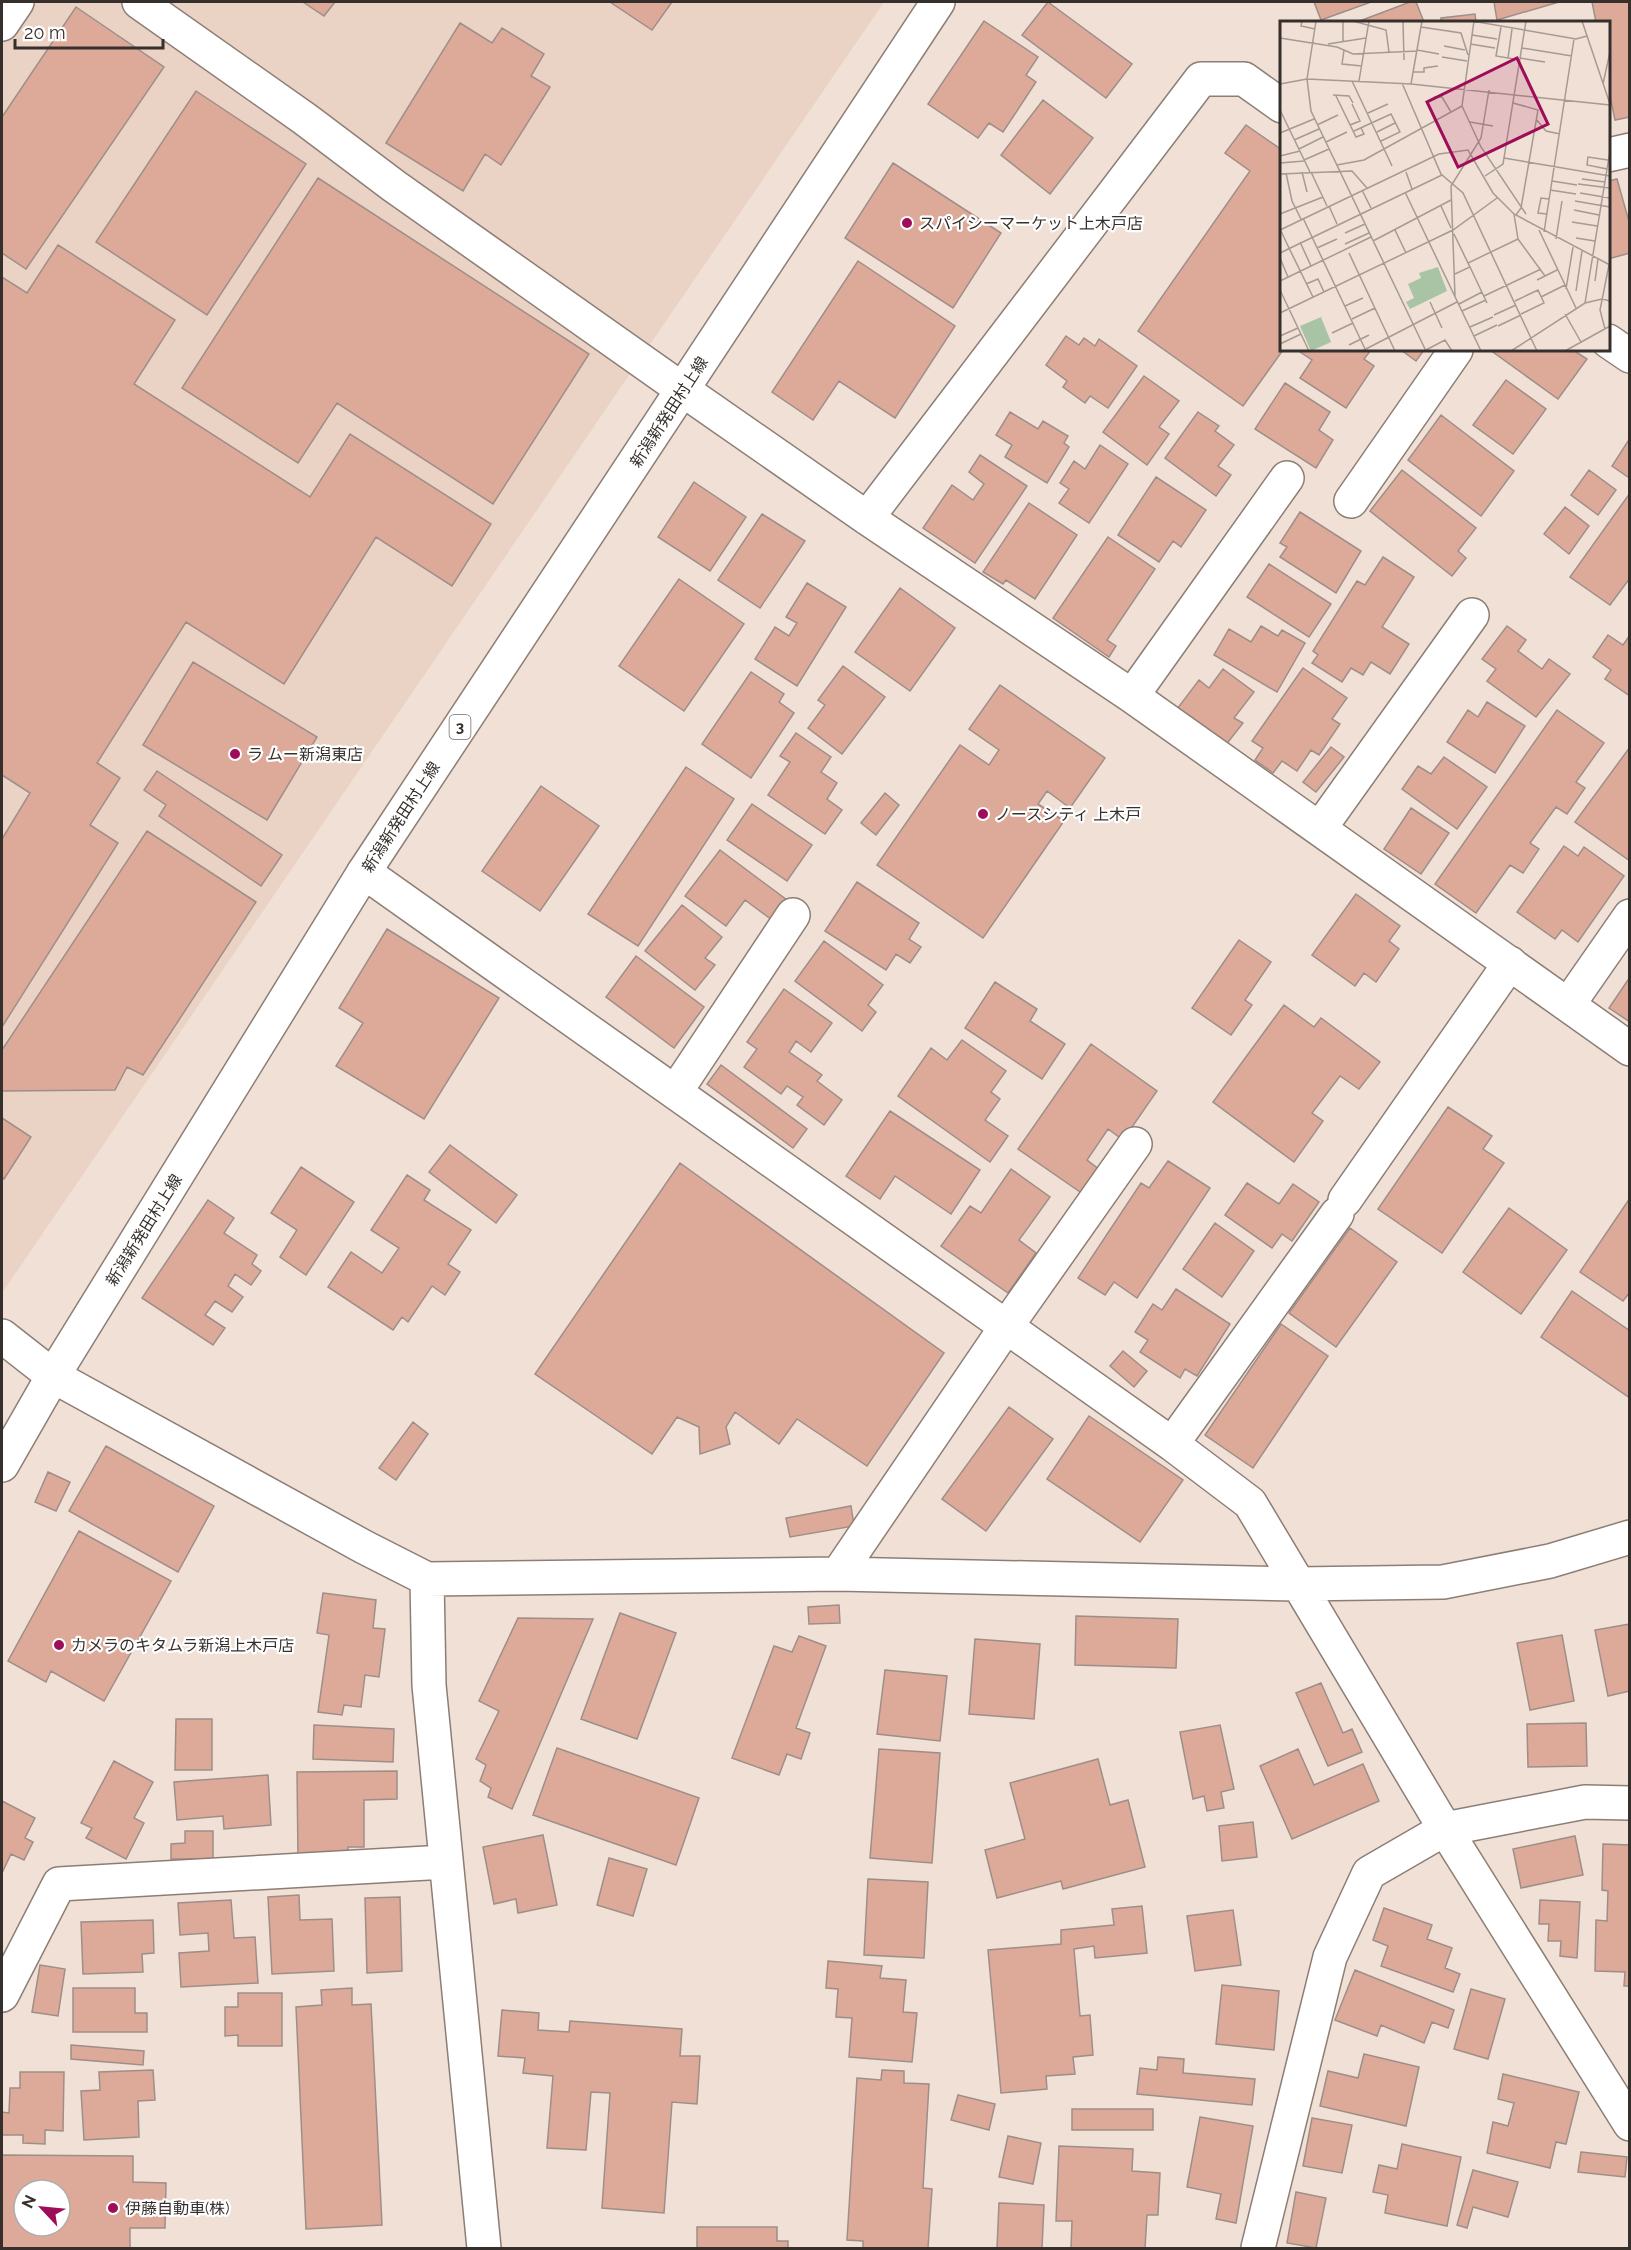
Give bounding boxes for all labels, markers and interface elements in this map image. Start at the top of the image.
scale bar [15,12,164,50]
inset map [1280,21,1610,351]
text: 20 m [24,22,66,43]
place label: スパイシーマーケット上木戸店 [919,214,1143,233]
marker: スパイシーマーケット上木戸店 [900,216,914,230]
street label: 新潟新発田村上線 [626,353,712,471]
road number: 3 [450,715,470,739]
place label: ラ ムー新潟東店 [247,745,363,764]
marker: ラ ムー新潟東店 [228,747,242,761]
street label: 新潟新発田村上線 [358,758,444,876]
place label: ノースシティ 上木戸 [995,805,1141,824]
marker: ノースシティ 上木戸 [976,807,990,821]
street label: 新潟新発田村上線 [102,1171,186,1289]
place label: カメラのキタムラ新潟上木戸店 [71,1636,294,1655]
marker: カメラのキタムラ新潟上木戸店 [52,1638,66,1652]
north arrow [12,2178,72,2238]
text: N [18,2192,40,2211]
place label: 伊藤自動車(株) [125,2199,230,2218]
marker: 伊藤自動車(株) [106,2201,120,2215]

